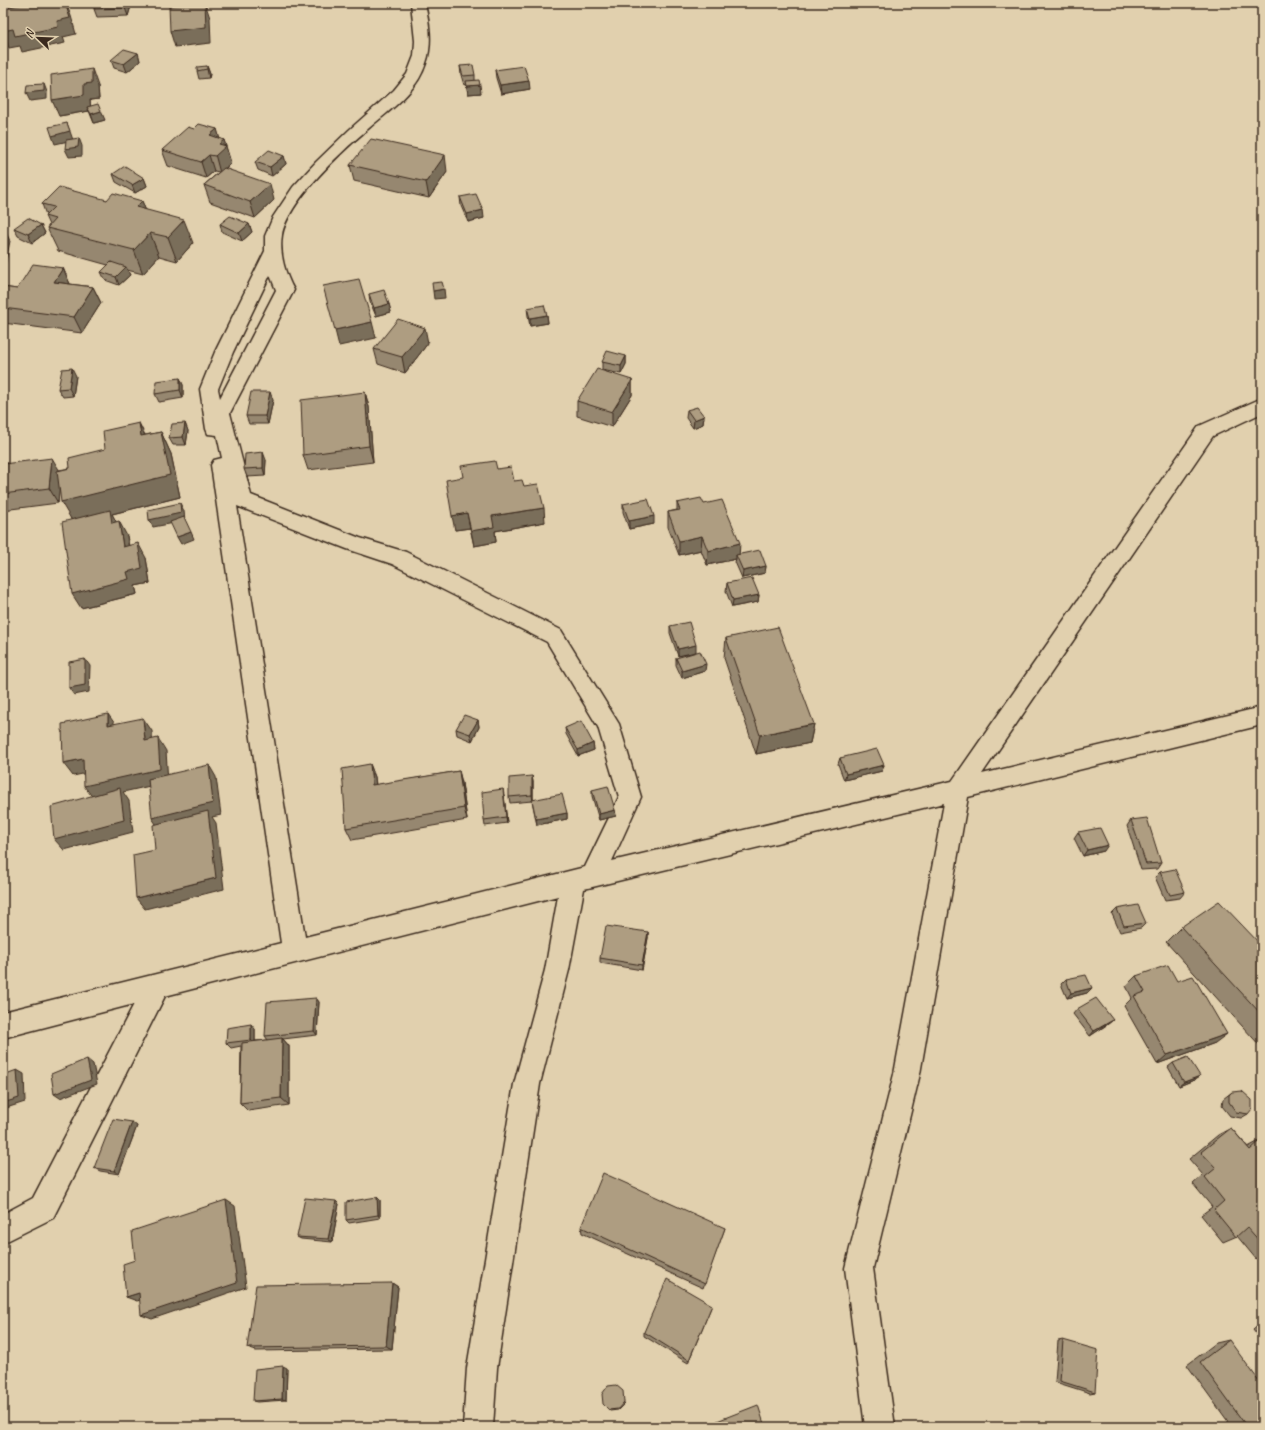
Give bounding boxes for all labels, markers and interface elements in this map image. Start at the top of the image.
north arrow [18,18,58,58]
text: N [21,26,37,40]

